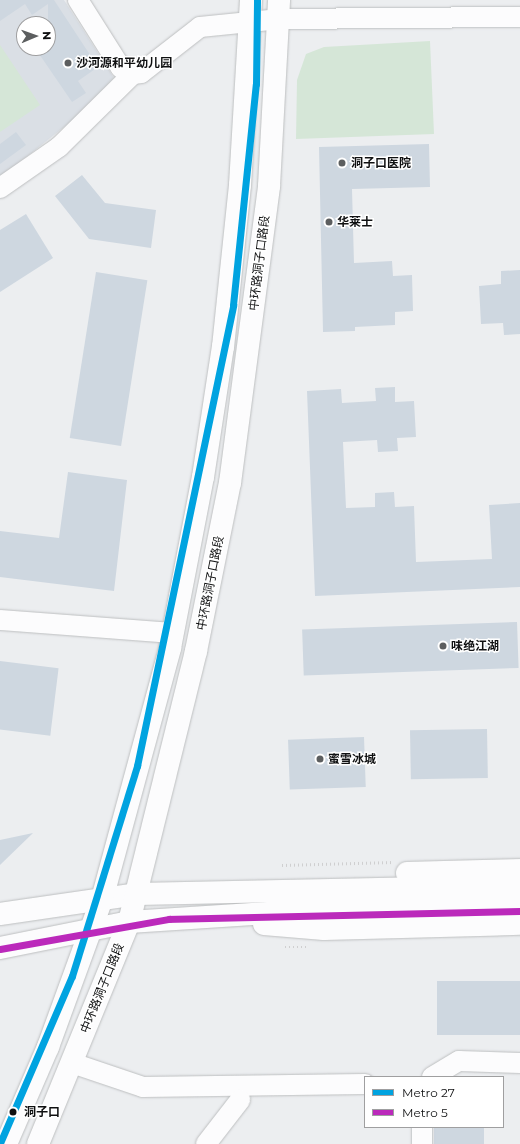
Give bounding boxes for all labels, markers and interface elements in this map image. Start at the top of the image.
north arrow [16,16,56,56]
text: N [40,31,54,40]
place label: 沙河源和平幼儿园 [76,56,172,70]
marker: 沙河源和平幼儿园 [63,58,73,68]
place label: 洞子口医院 [351,156,411,170]
marker: 洞子口医院 [336,157,348,169]
street label: 中环路洞子口路段 [246,214,272,312]
place label: 华莱士 [337,215,373,229]
marker: 华莱士 [324,217,334,227]
street label: 中环路洞子口路段 [194,535,226,631]
place label: 味绝江湖 [451,639,499,653]
marker: 味绝江湖 [438,641,448,651]
place label: 蜜雪冰城 [328,752,376,766]
marker: 蜜雪冰城 [315,754,325,764]
street label: 中环路洞子口路段 [77,941,127,1035]
legend [364,1076,504,1128]
text: Metro 27 [402,1085,455,1100]
marker: 洞子口 [6,1105,20,1119]
place label: 洞子口 [24,1105,60,1119]
text: Metro 5 [402,1105,448,1120]

